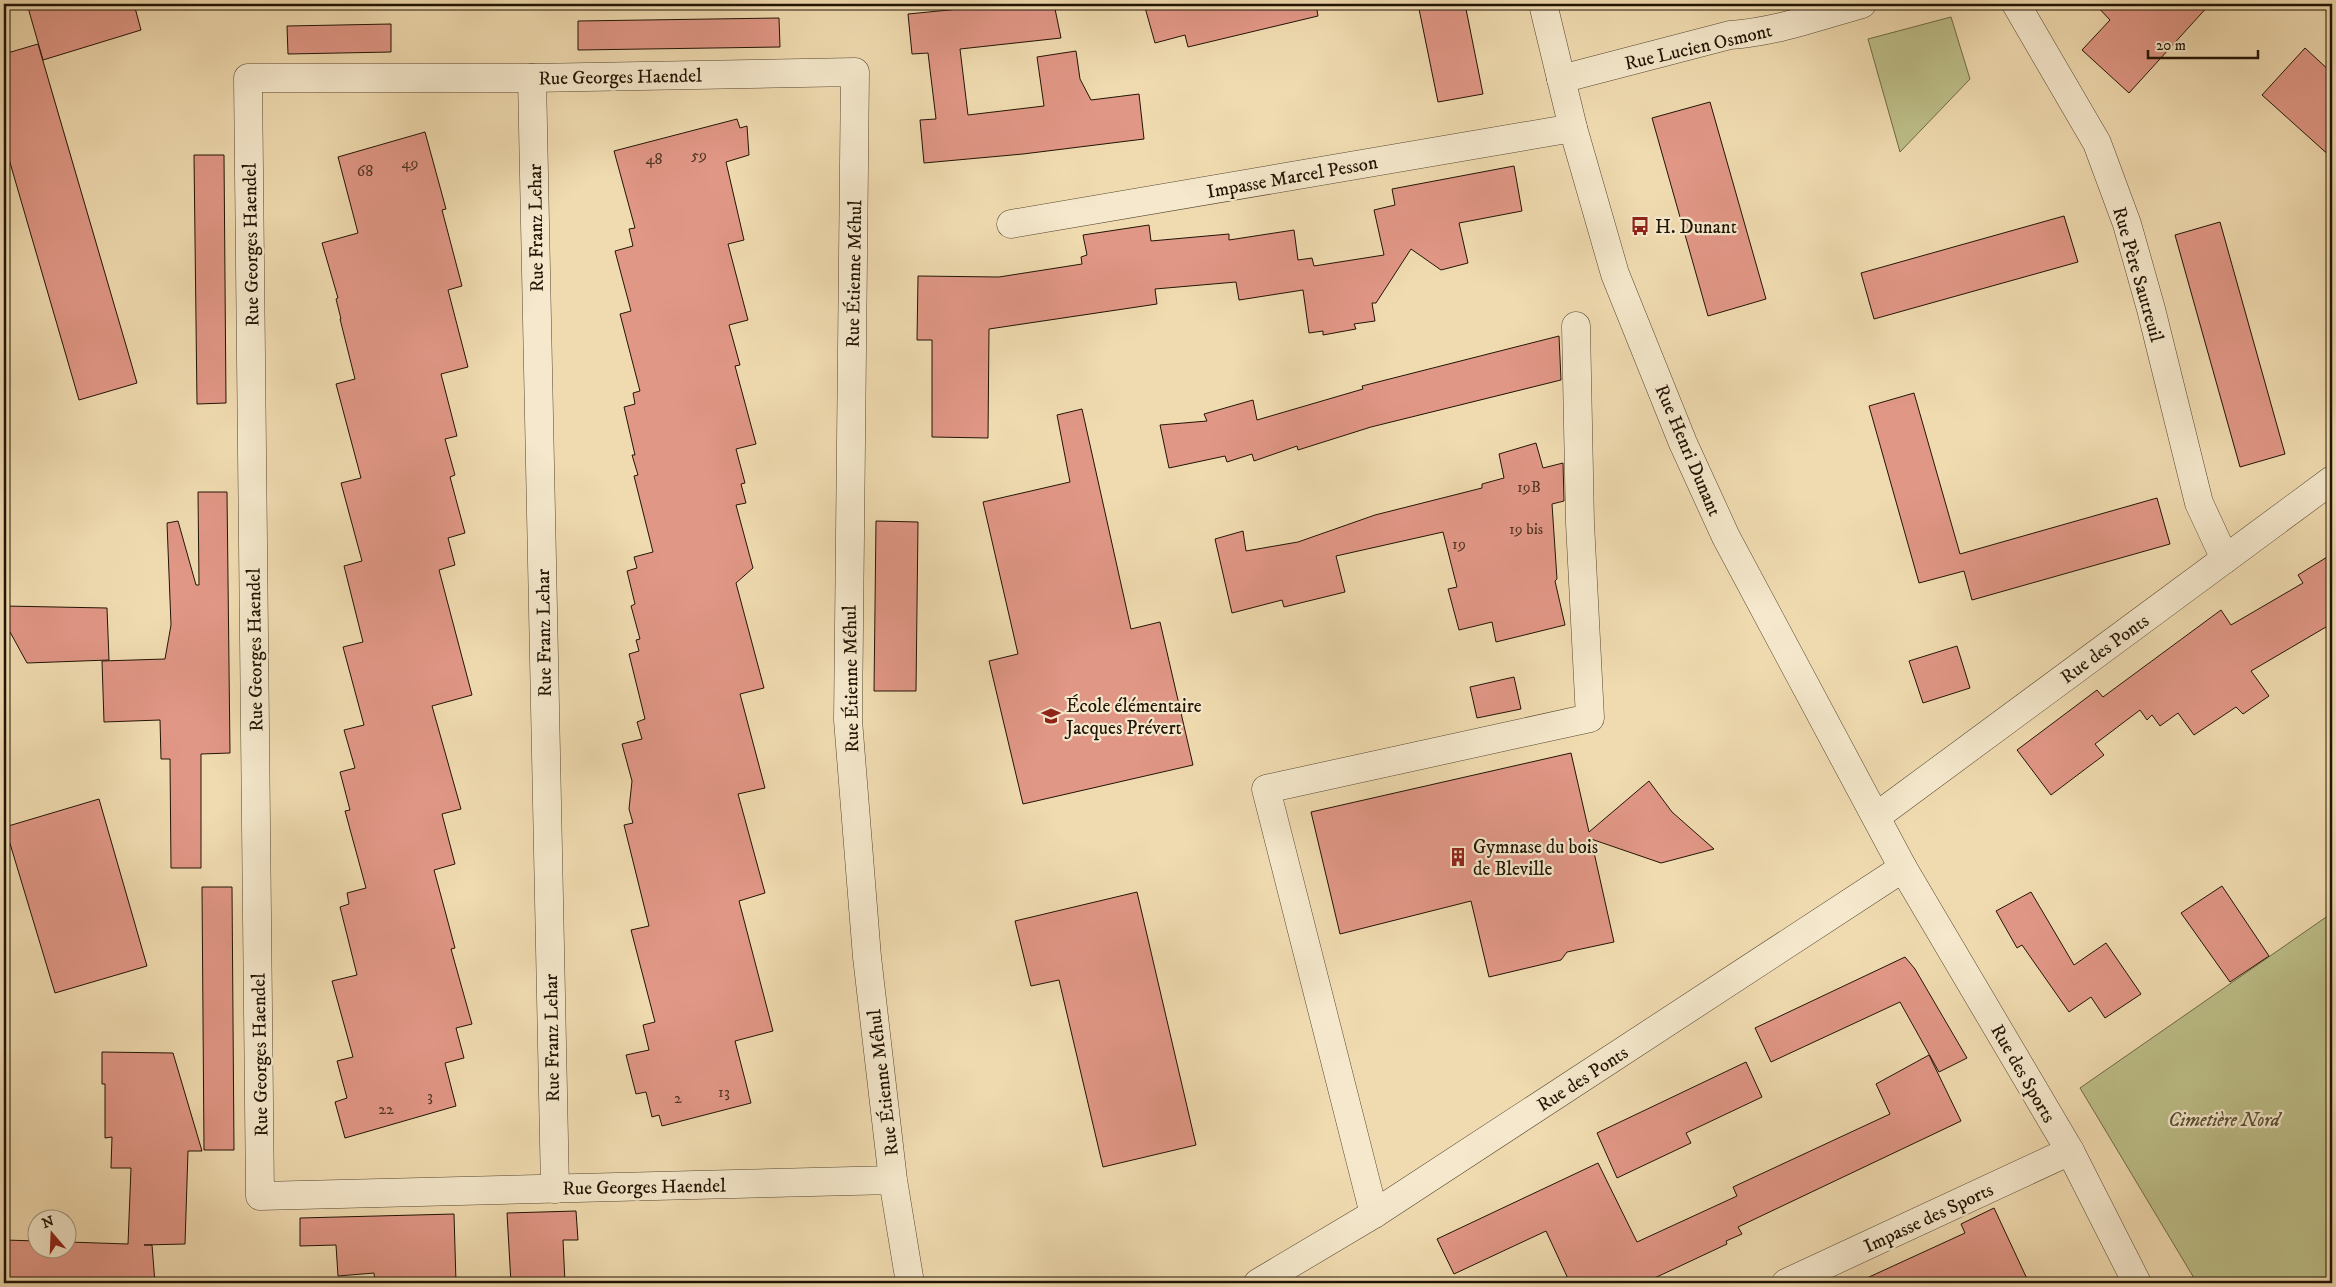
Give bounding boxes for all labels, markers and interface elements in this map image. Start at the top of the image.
street label: Rue Lucien Osmont [1622,19,1774,76]
scale bar [2148,28,2258,60]
text: 20 m [2156,36,2186,55]
street label: Rue Georges Haendel [538,65,702,90]
house number: 59 [691,145,707,165]
house number: 48 [645,149,663,169]
street label: Impasse Marcel Pesson [1205,151,1380,204]
house number: 49 [401,153,419,173]
house number: 68 [357,161,373,181]
street label: Rue Georges Haendel [239,163,264,327]
street label: Rue Franz Lehar [524,164,549,292]
street label: Rue Étienne Méhul [841,200,867,348]
street label: Rue Père Sautreuil [2107,204,2168,345]
bus stop icon: H. Dunant [1629,215,1651,237]
place label: H. Dunant [1655,216,1737,239]
street label: Rue Henri Dunant [1650,381,1726,520]
house number: 19B [1517,477,1541,497]
house number: 19 bis [1509,519,1543,539]
house number: 19 [1452,534,1466,554]
street label: Rue Georges Haendel [243,568,268,732]
street label: Rue Franz Lehar [532,569,557,697]
street label: Rue Étienne Méhul [838,605,864,753]
street label: Rue des Ponts [2056,609,2154,689]
place label: École élémentaire Jacques Prévert [1064,694,1202,741]
school or university icon: École élémentaire Jacques Prévert [1040,705,1062,727]
place label: Gymnase du bois de Bleville [1473,836,1598,881]
building icon: Gymnase du bois de Bleville [1447,846,1469,868]
street label: Rue Georges Haendel [248,973,273,1137]
street label: Rue Franz Lehar [540,974,565,1102]
street label: Rue Étienne Méhul [862,1008,904,1158]
street label: Rue des Sports [1985,1020,2060,1127]
street label: Rue des Ponts [1533,1041,1633,1117]
house number: 13 [718,1082,730,1102]
house number: 3 [427,1086,433,1106]
house number: 2 [674,1088,682,1108]
house number: 22 [378,1099,394,1119]
park label: Cimetière Nord [2168,1109,2283,1132]
street label: Rue Georges Haendel [562,1175,726,1200]
street label: Impasse des Sports [1860,1178,1997,1258]
north arrow [28,1210,78,1260]
text: N [40,1212,57,1233]

